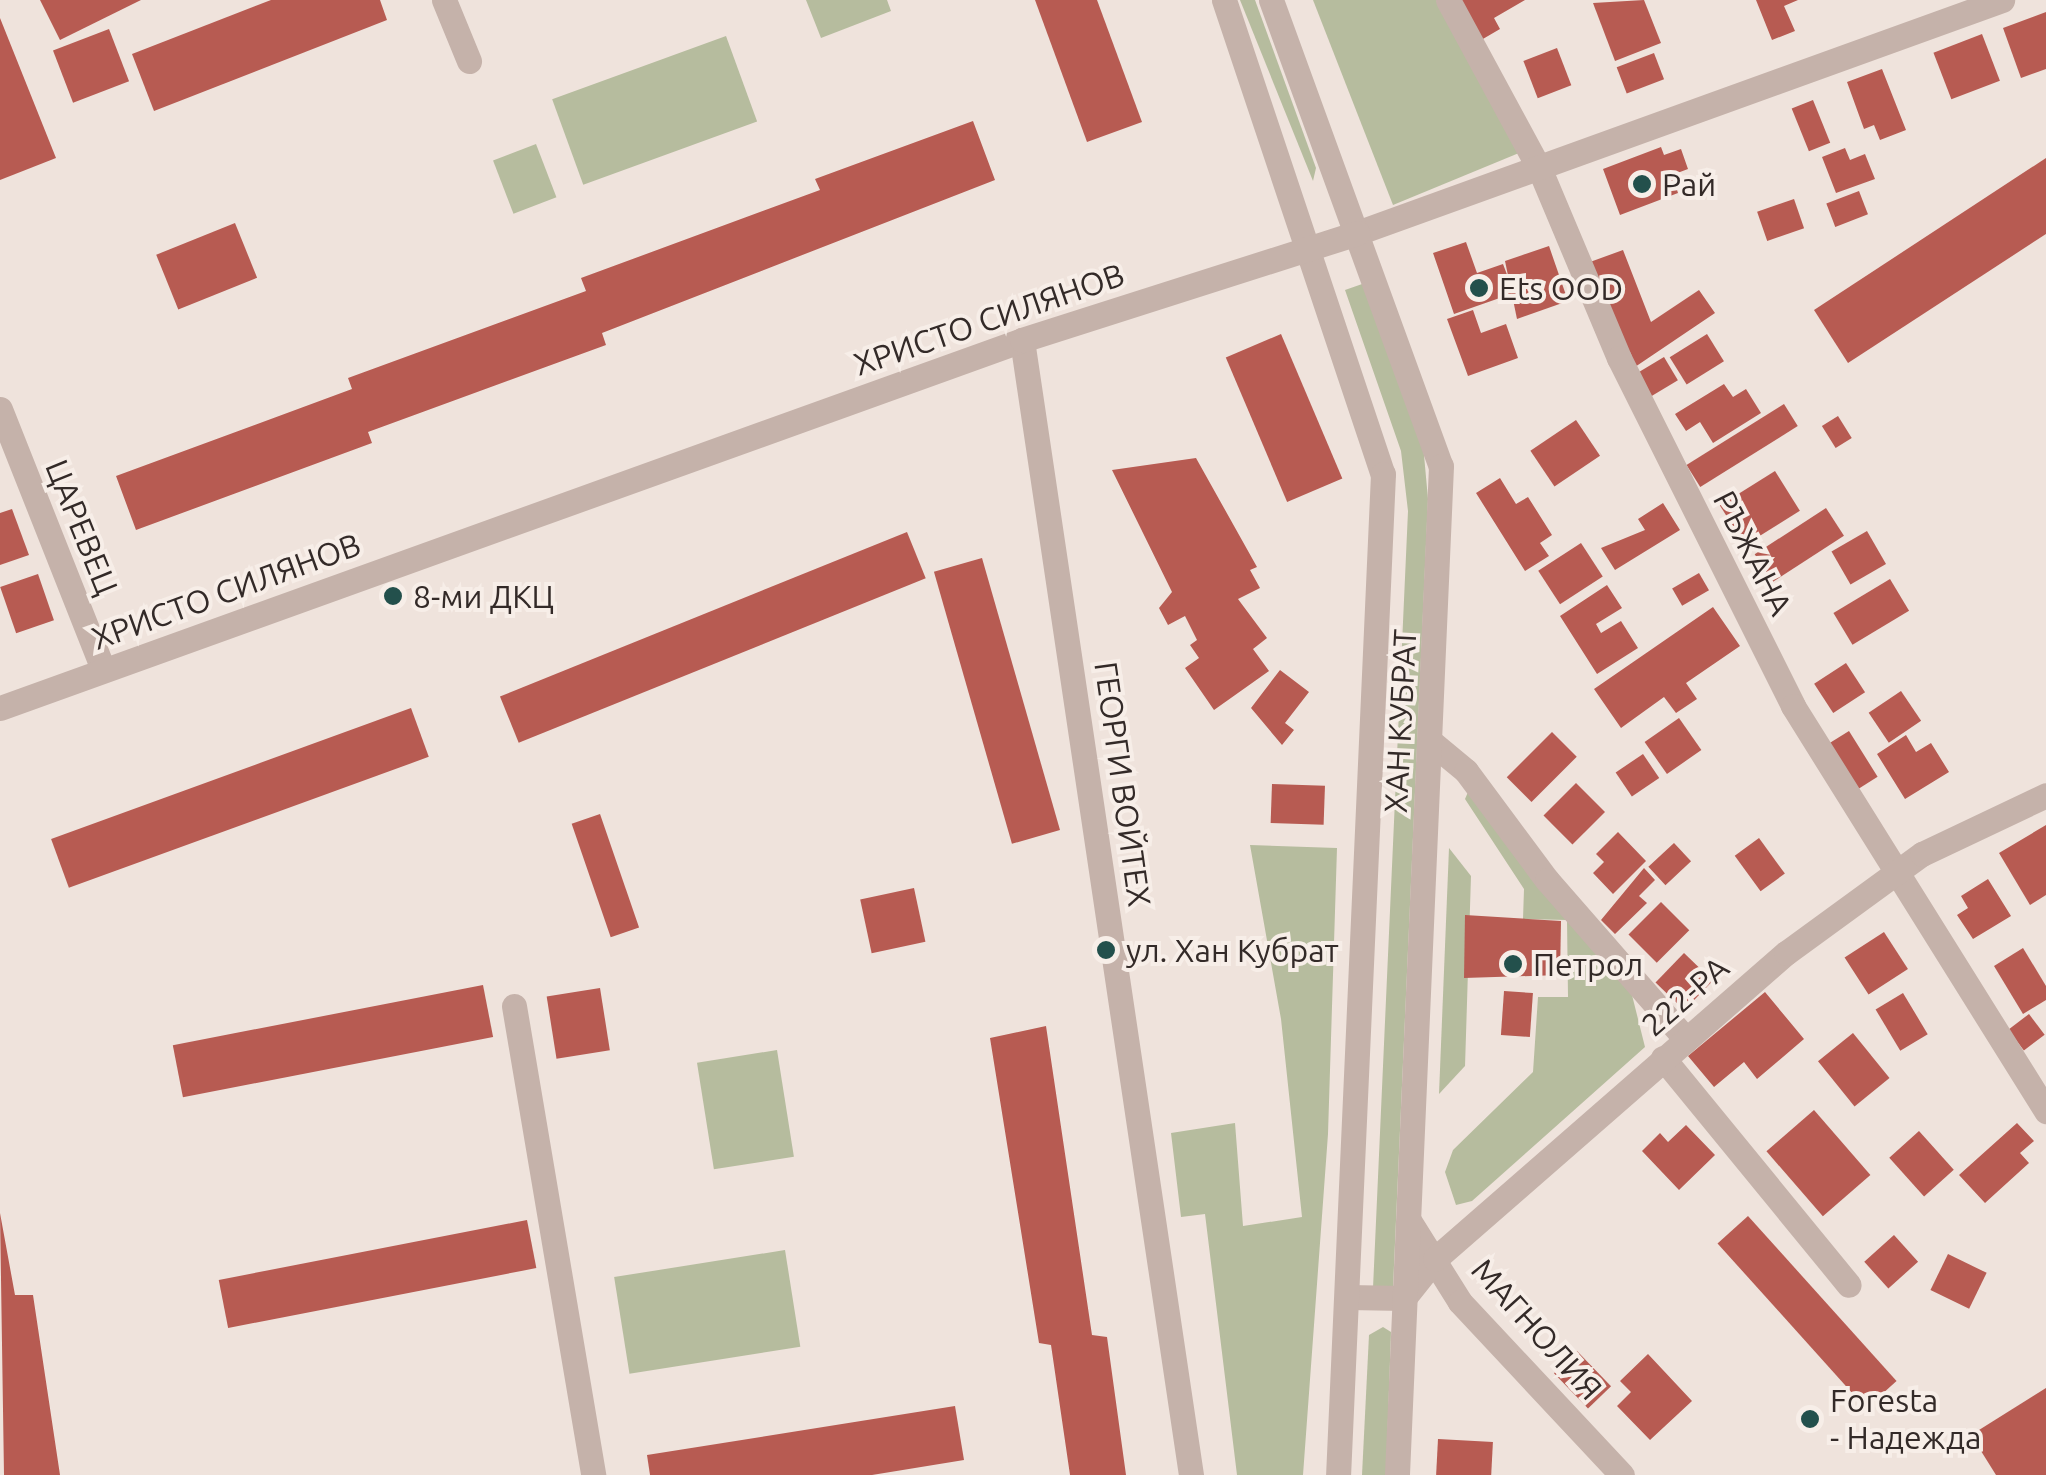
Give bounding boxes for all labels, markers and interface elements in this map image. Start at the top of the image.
place label: Рай [1662,165,1716,203]
marker: Рай [1631,173,1653,195]
street label: ХРИСТО СИЛЯНОВ [849,255,1129,383]
place label: Ets OOD [1499,269,1623,307]
marker: Ets OOD [1468,277,1490,299]
street label: ЦАРЕВЕЦ [38,454,126,600]
street label: РЪЖАНА [1705,484,1801,622]
street label: ХРИСТО СИЛЯНОВ [86,525,366,657]
place label: 8-ми ДКЦ [413,577,554,615]
marker: 8-ми ДКЦ [382,585,404,607]
street label: ХАН КУБРАТ [1376,628,1424,814]
street label: ГЕОРГИ ВОЙТЕХ [1087,659,1159,909]
place label: ул. Хан Кубрат [1126,931,1339,969]
marker: ул. Хан Кубрат [1095,939,1117,961]
place label: Петрол [1533,945,1643,983]
street label: 222-РА [1634,948,1736,1044]
marker: Петрол [1502,953,1524,975]
street label: МАГНОЛИЯ [1464,1251,1610,1407]
place label: Foresta - Надежда [1830,1382,1981,1457]
marker: Foresta - Надежда [1799,1408,1821,1430]

